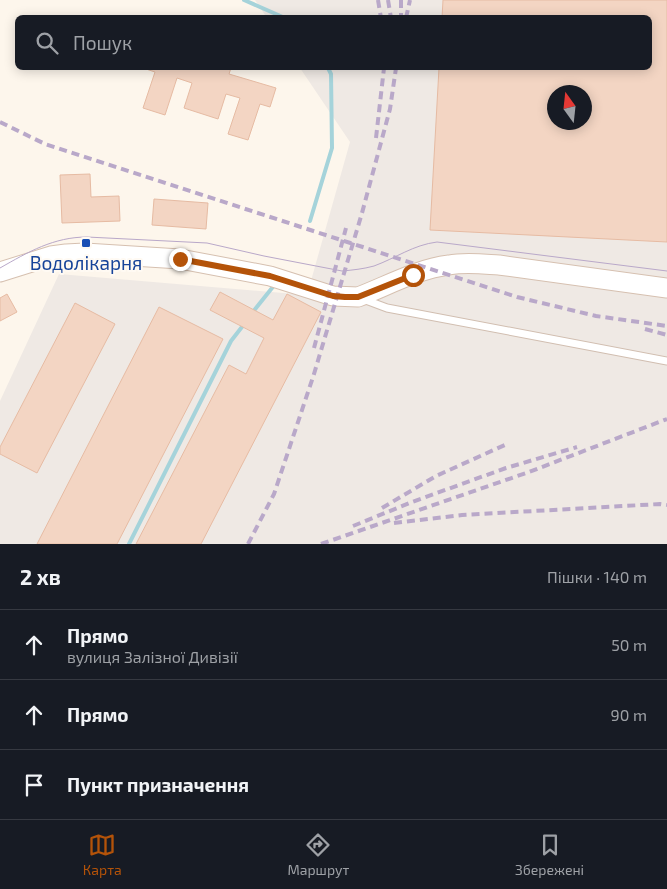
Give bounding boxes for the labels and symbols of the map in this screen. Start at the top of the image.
north arrow [547,85,592,130]
marker: Водолікарня [80,237,92,249]
route end [169,248,192,271]
place label: Водолікарня [30,251,142,274]
route start [402,264,425,287]

